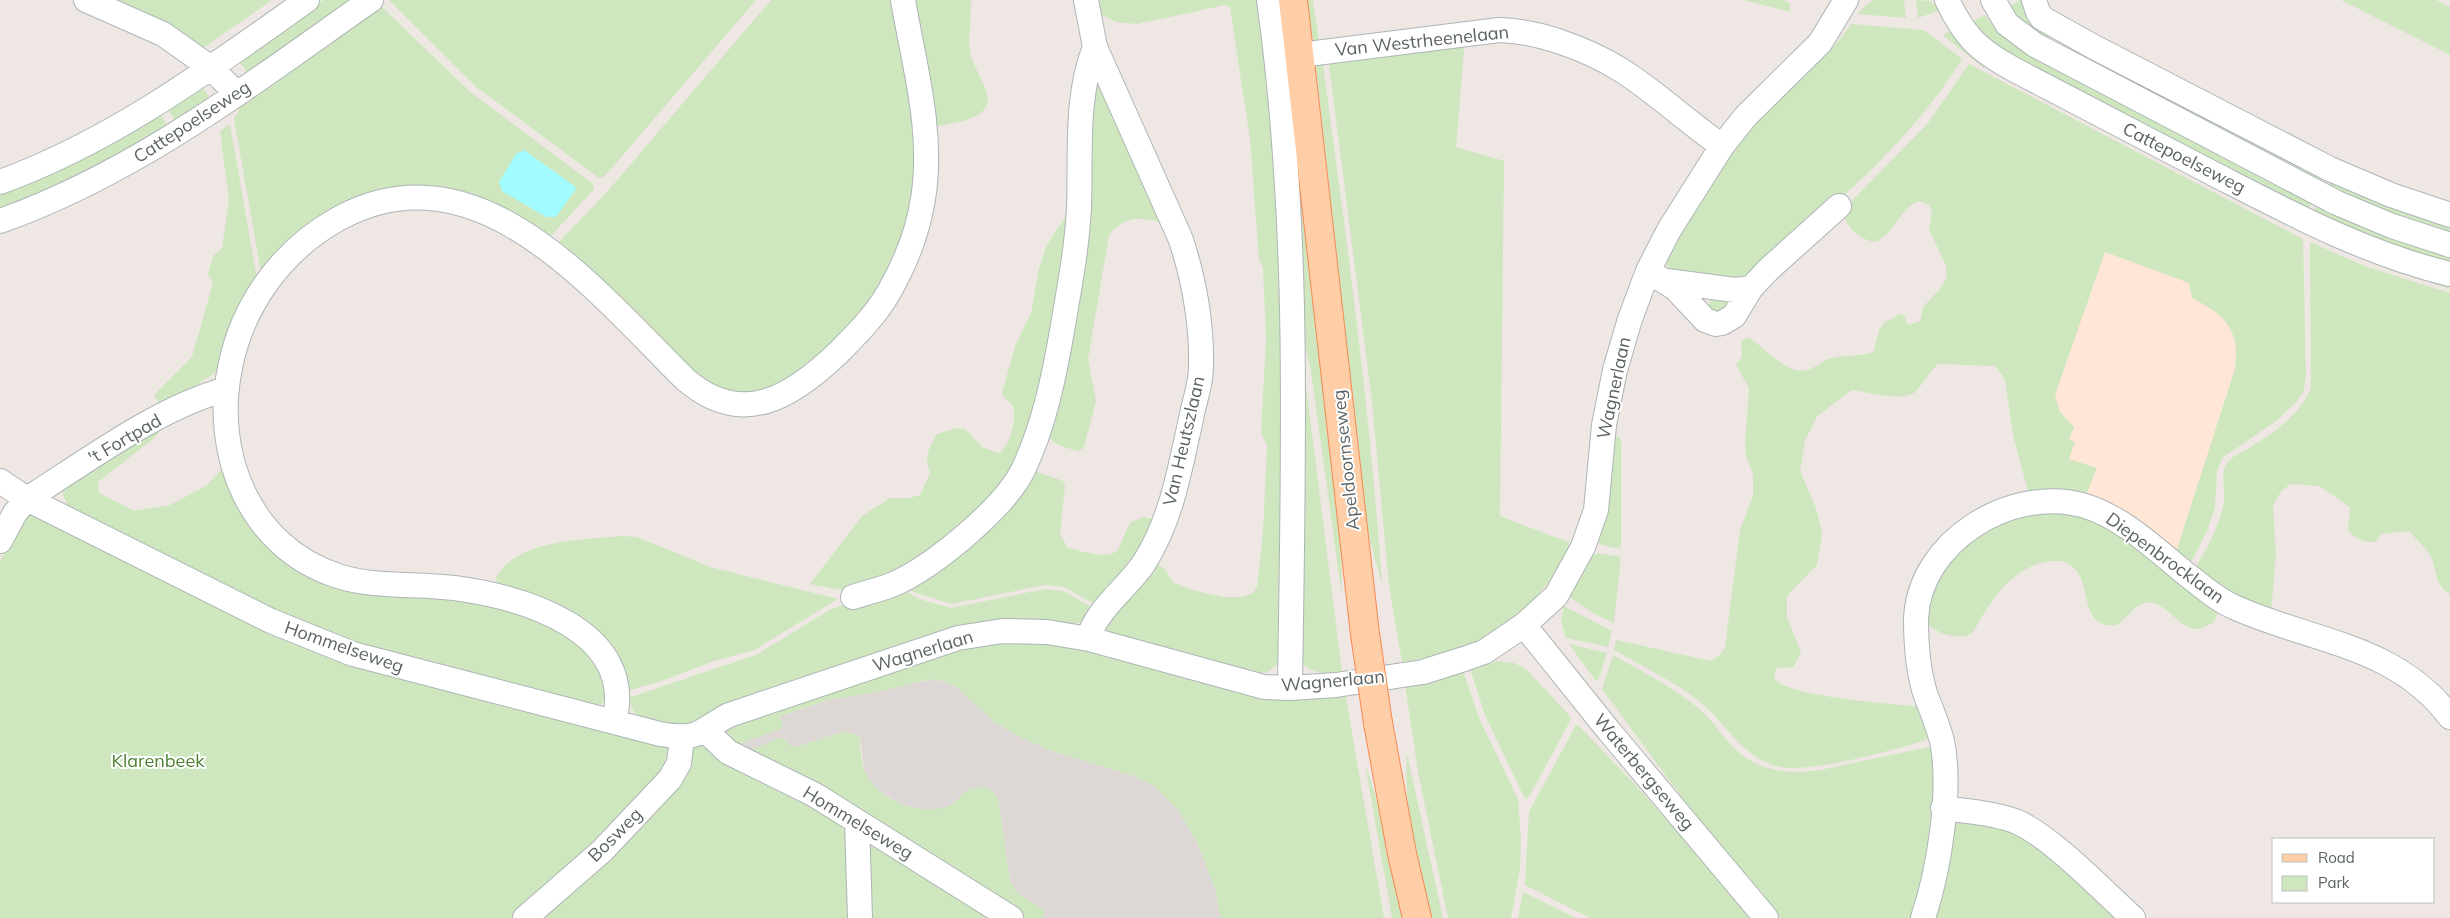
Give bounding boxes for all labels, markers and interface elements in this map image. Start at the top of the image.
street label: Van Westrheenelaan [1334,20,1510,61]
street label: Cattepoelseweg [129,75,255,168]
street label: Cattepoelseweg [2119,117,2250,198]
street label: Wagnerlaan [1591,335,1636,441]
street label: Van Heutszlaan [1157,374,1210,508]
street label: Apeldoornseweg [1327,389,1364,532]
street label: 't Fortpad [84,408,165,469]
street label: Diepenbrocklaan [2102,507,2229,608]
street label: Hommelseweg [282,615,407,678]
street label: Wagnerlaan [870,624,976,677]
street label: Wagnerlaan [1280,665,1386,696]
street label: Waterbergseweg [1589,709,1700,835]
park label: Klarenbeek [112,749,205,772]
street label: Hommelseweg [799,781,918,864]
street label: Bosweg [583,803,647,867]
legend [2272,838,2435,903]
text: Road [2318,848,2355,867]
text: Park [2318,873,2350,892]

